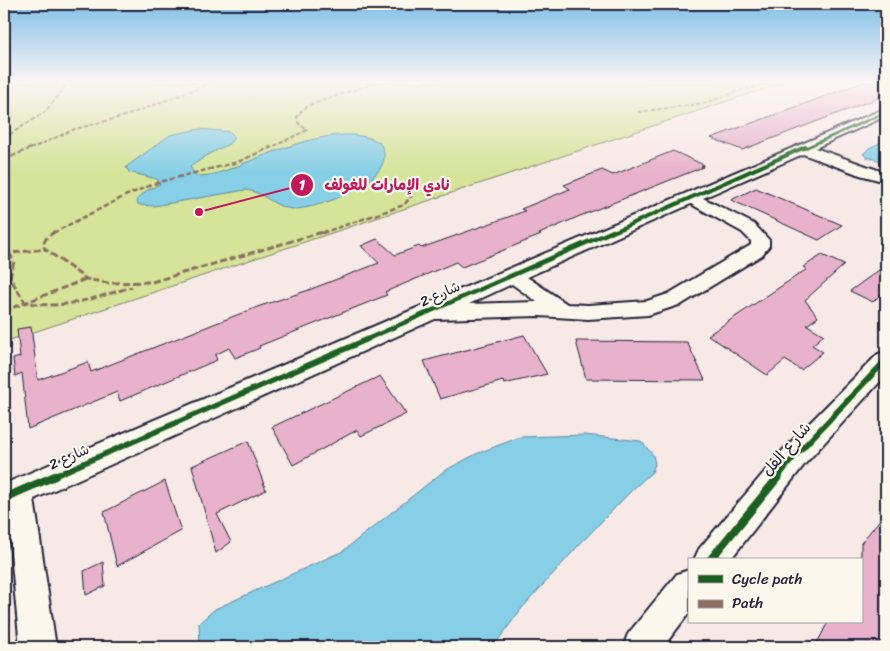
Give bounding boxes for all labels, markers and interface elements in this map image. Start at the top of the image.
callout: نادي الإمارات للغولف [290,170,460,200]
text: 1 [299,172,306,198]
text: نادي الإمارات للغولف [324,172,450,198]
street label: شارع 2 [416,274,464,314]
street label: شارع الفل [754,415,818,483]
street label: شارع 2 [45,437,93,477]
legend [688,558,862,624]
text: Cycle path [732,566,803,592]
text: Path [732,590,763,616]

